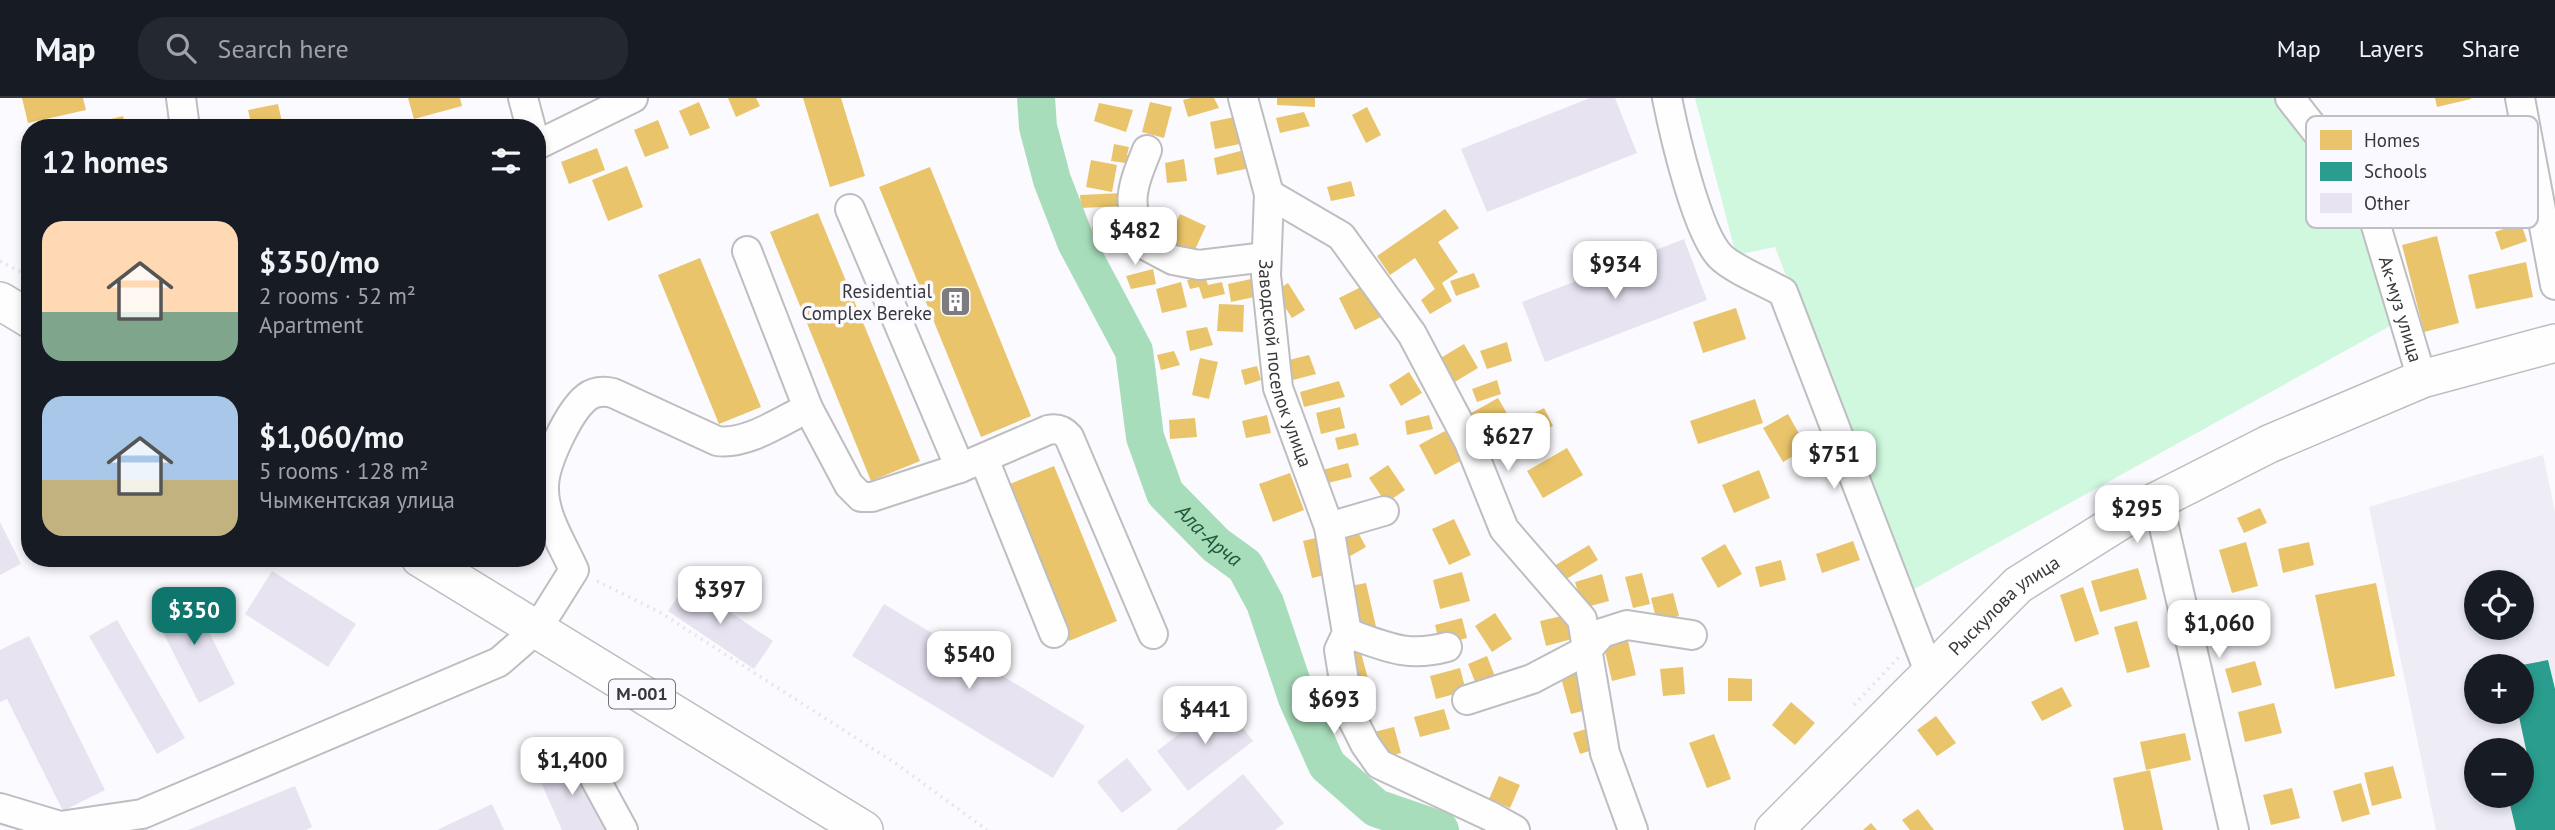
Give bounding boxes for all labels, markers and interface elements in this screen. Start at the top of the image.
search box [138,17,628,80]
text: Map [35,27,96,70]
icon: search [162,29,200,67]
text: Search here [218,32,349,65]
text: Map [2277,33,2321,64]
text: Layers [2359,33,2424,64]
text: Share [2462,33,2520,64]
legend [2306,116,2538,228]
text: Homes [2364,128,2420,152]
text: 12 homes [42,142,168,181]
icon: filters [487,142,525,180]
text: Schools [2364,159,2427,183]
text: Other [2364,191,2410,215]
pin: $482 [1094,208,1176,267]
text: $482 [1109,215,1161,244]
text: $350/mo [259,242,380,281]
pin: $934 [1574,242,1656,301]
icon: home [98,249,182,333]
text: $934 [1589,249,1641,278]
street label: Ак-муз улица [2374,253,2428,365]
street label: Заводской поселок улица [1254,259,1318,470]
place label: Residential Complex Bereke [801,279,932,325]
text: 2 rooms · 52 m² [259,281,416,310]
building icon: Residential Complex Bereke [938,285,972,319]
text: Apartment [259,310,363,339]
pin: $627 [1467,414,1549,473]
text: $1,060/mo [259,417,404,456]
text: $627 [1482,421,1534,450]
icon: home [98,424,182,508]
pin: $751 [1793,432,1875,491]
text: $751 [1808,439,1860,468]
text: 5 rooms · 128 m² [259,456,428,485]
text: Чымкентская улица [259,485,455,514]
pin: $295 [2096,486,2178,545]
text: $295 [2111,493,2163,522]
water label: Ала-Арча [1169,497,1248,573]
street label: Рыскулова улица [1943,550,2064,660]
pin: $397 [679,566,761,626]
map controls [2464,570,2534,808]
button: locate [2464,570,2534,640]
text: $397 [694,574,746,603]
pin: $350 [153,588,235,647]
text: $350 [168,595,220,624]
pin: $1,060 [2162,601,2276,660]
text: $1,060 [2183,608,2255,637]
pin: $540 [928,632,1010,691]
text: $540 [943,639,995,668]
button: + [2464,654,2534,724]
pin: $693 [1293,676,1375,736]
road number: М-001 [609,680,675,708]
text: $693 [1308,684,1360,713]
pin: $441 [1164,686,1246,746]
text: $441 [1179,694,1231,723]
pin: $1,400 [515,738,629,797]
button: − [2464,738,2534,808]
text: $1,400 [536,745,608,774]

